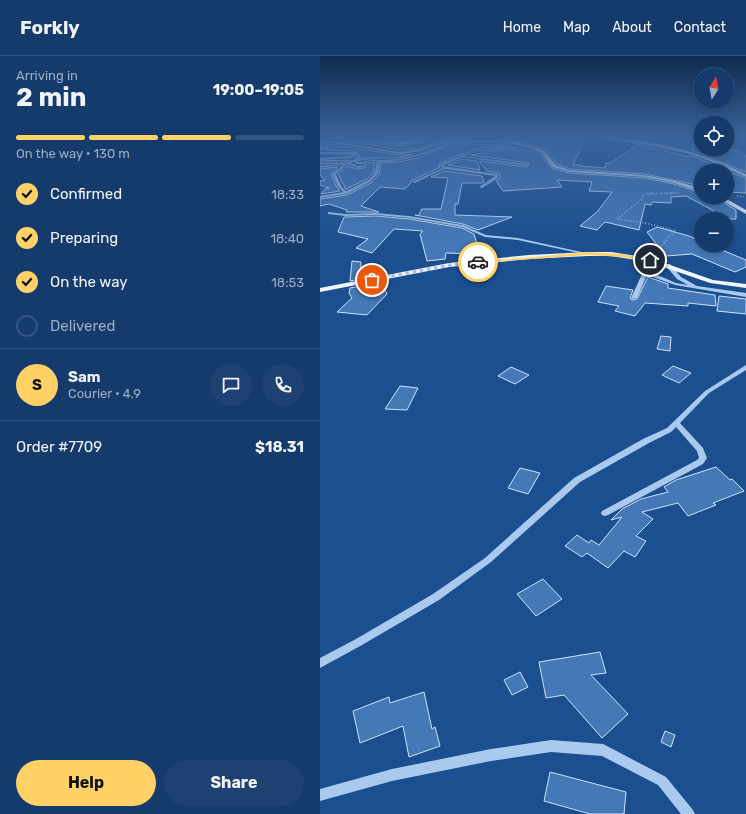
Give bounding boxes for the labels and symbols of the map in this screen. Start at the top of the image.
north arrow [694,68,734,108]
courier [458,242,498,282]
pin [633,243,667,277]
pin [355,263,389,297]

